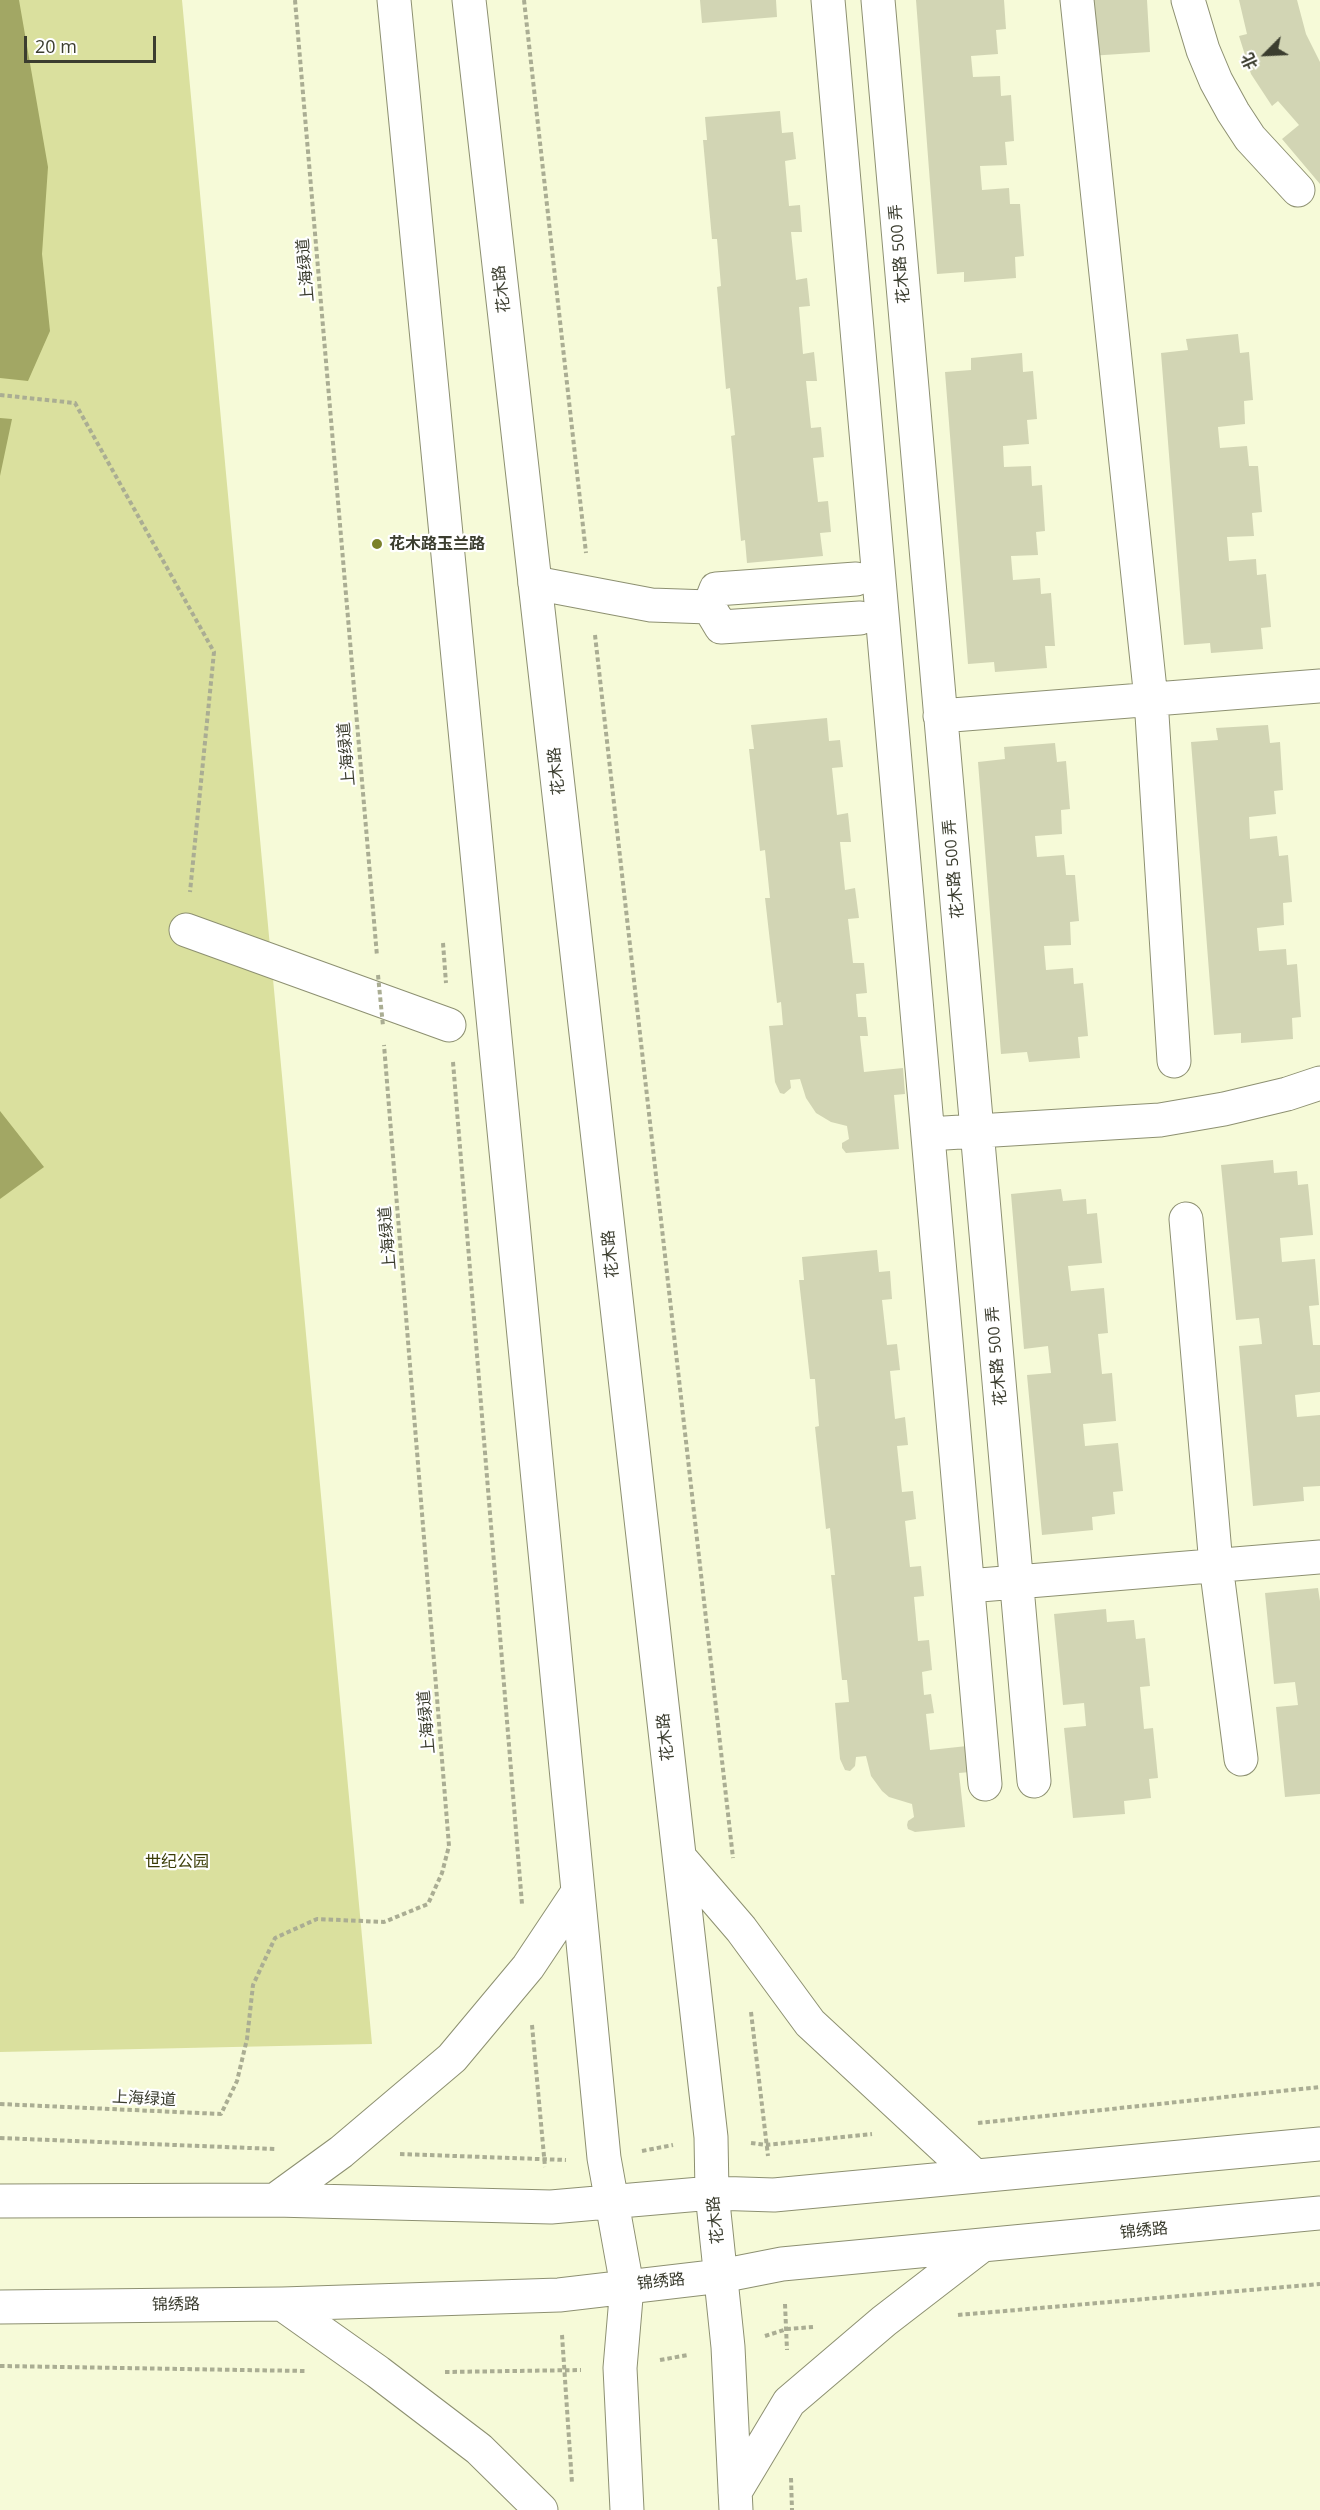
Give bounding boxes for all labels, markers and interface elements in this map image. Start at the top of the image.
scale bar [27,24,159,62]
north arrow [1236,24,1296,84]
text: 20 m [35,34,77,58]
text: 北 [1236,50,1263,73]
street label: 花木路 500 弄 [886,203,914,305]
street label: 上海绿道 [294,237,318,303]
street label: 花木路 [490,264,514,314]
place label: 花木路玉兰路 [389,534,485,554]
marker: 花木路玉兰路 [370,537,384,551]
street label: 上海绿道 [335,721,359,787]
street label: 花木路 [545,746,569,796]
street label: 花木路 500 弄 [940,818,968,920]
street label: 上海绿道 [376,1205,400,1271]
street label: 花木路 [599,1229,623,1279]
street label: 花木路 500 弄 [983,1305,1011,1407]
street label: 上海绿道 [415,1689,439,1755]
street label: 花木路 [654,1712,678,1762]
park label: 世纪公园 [145,1852,209,1872]
street label: 上海绿道 [112,2088,176,2110]
street label: 花木路 [704,2195,728,2245]
street label: 锦绣路 [1119,2219,1169,2243]
street label: 锦绣路 [636,2270,686,2294]
street label: 锦绣路 [152,2295,200,2315]

